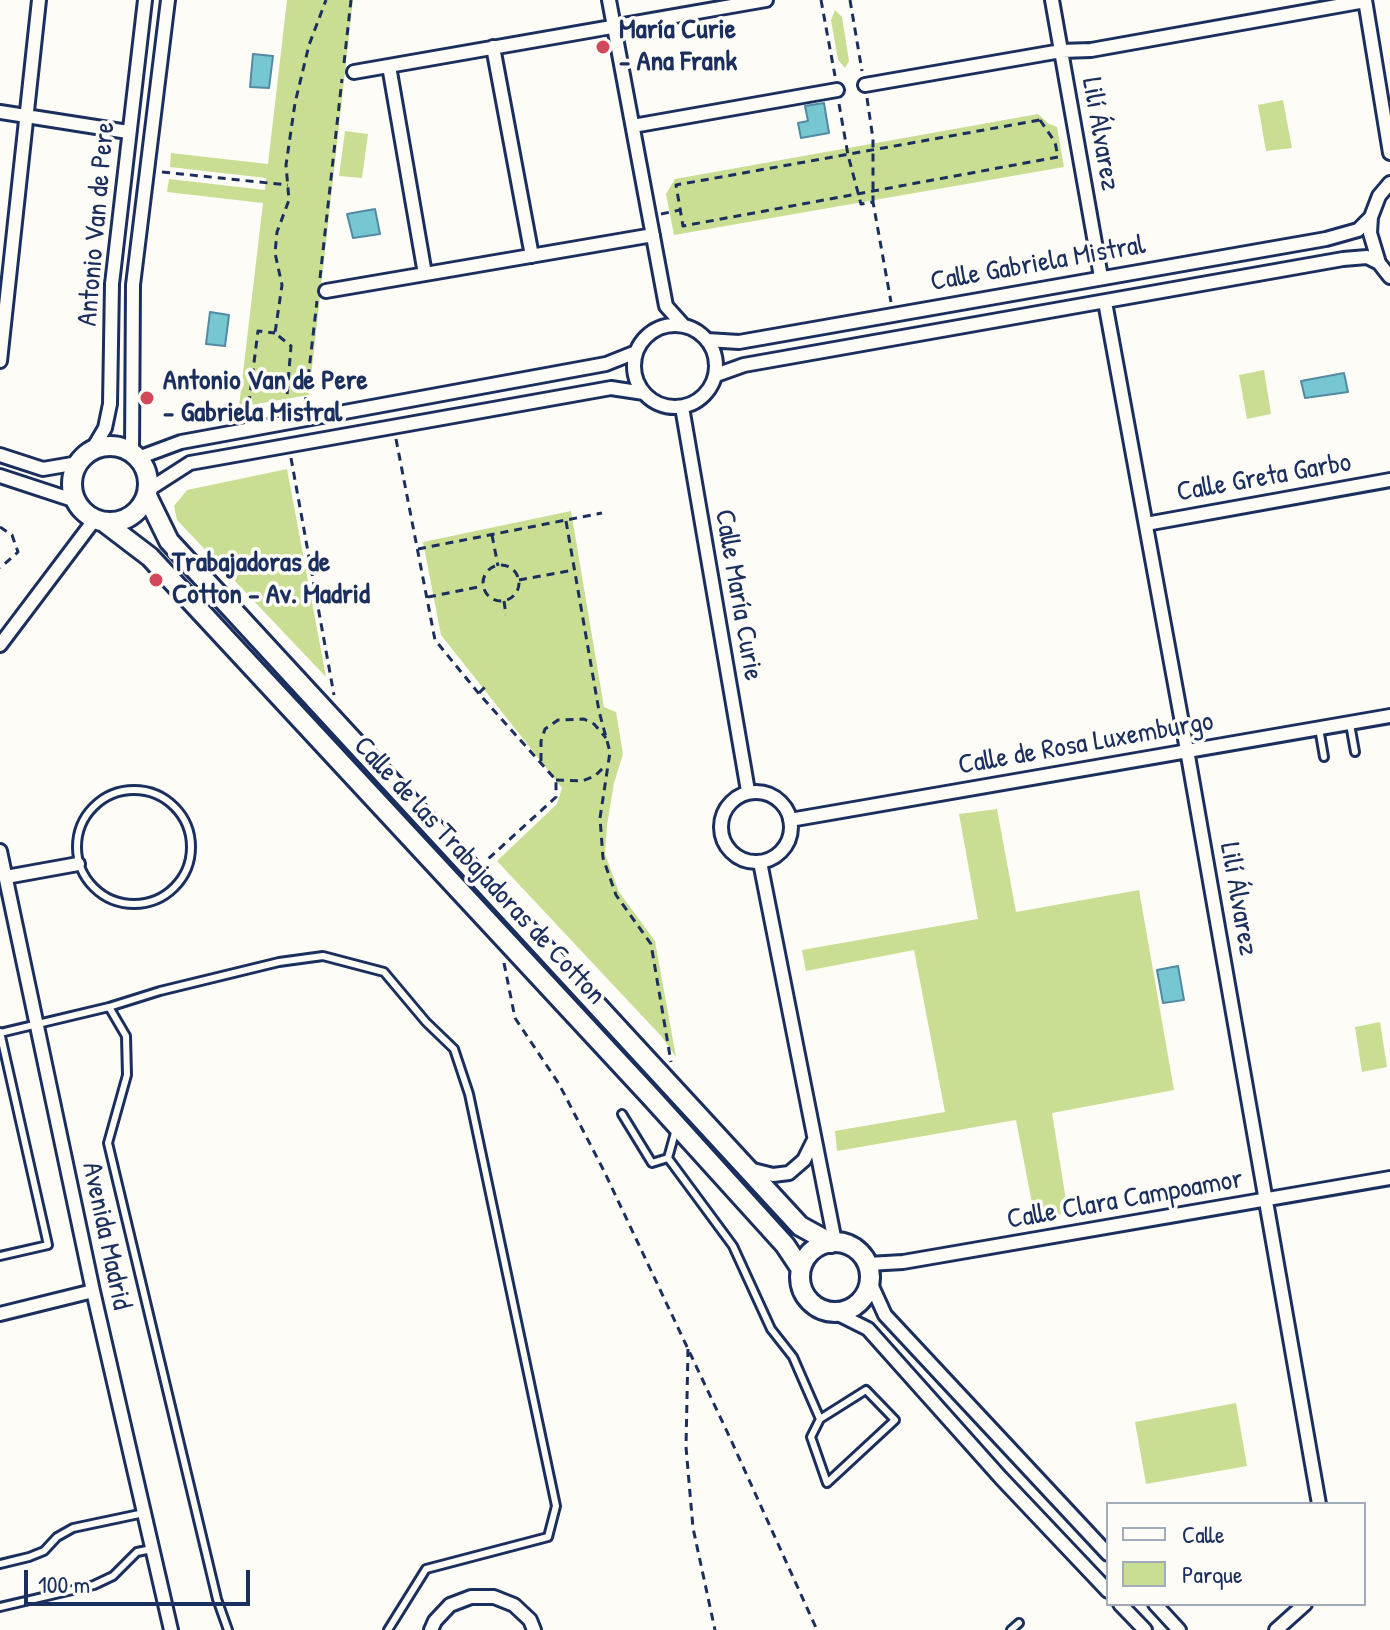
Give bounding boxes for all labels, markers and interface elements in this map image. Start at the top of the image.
place label: María Curie - Ana Frank [619,14,737,80]
marker: María Curie - Ana Frank [594,38,612,56]
street label: Lilí Álvarez [1074,75,1126,193]
street label: Antonio Van de Pere [71,121,123,327]
street label: Calle Gabriela Mistral [928,229,1148,299]
place label: Antonio Van de Pere - Gabriela Mistral [163,365,368,431]
marker: Antonio Van de Pere - Gabriela Mistral [138,389,156,407]
street label: Calle Greta Garbo [1174,446,1354,510]
street label: Calle María Curie [706,507,770,683]
place label: Trabajadoras de Cotton - Av. Madrid [172,547,370,613]
marker: Trabajadoras de Cotton - Av. Madrid [147,571,165,589]
street label: Calle de Rosa Luxemburgo [956,705,1216,783]
street label: Calle de las Trabajadoras de Cotton [346,730,612,1012]
street label: Lilí Álvarez [1212,840,1264,958]
street label: Avenida Madrid [74,1159,138,1313]
street label: Calle Clara Campoamor [1005,1163,1245,1237]
legend [1106,1502,1366,1606]
text: Calle [1182,1518,1224,1550]
scale bar [28,1554,254,1604]
text: Parque [1182,1558,1242,1590]
text: 100 m [38,1568,90,1600]

